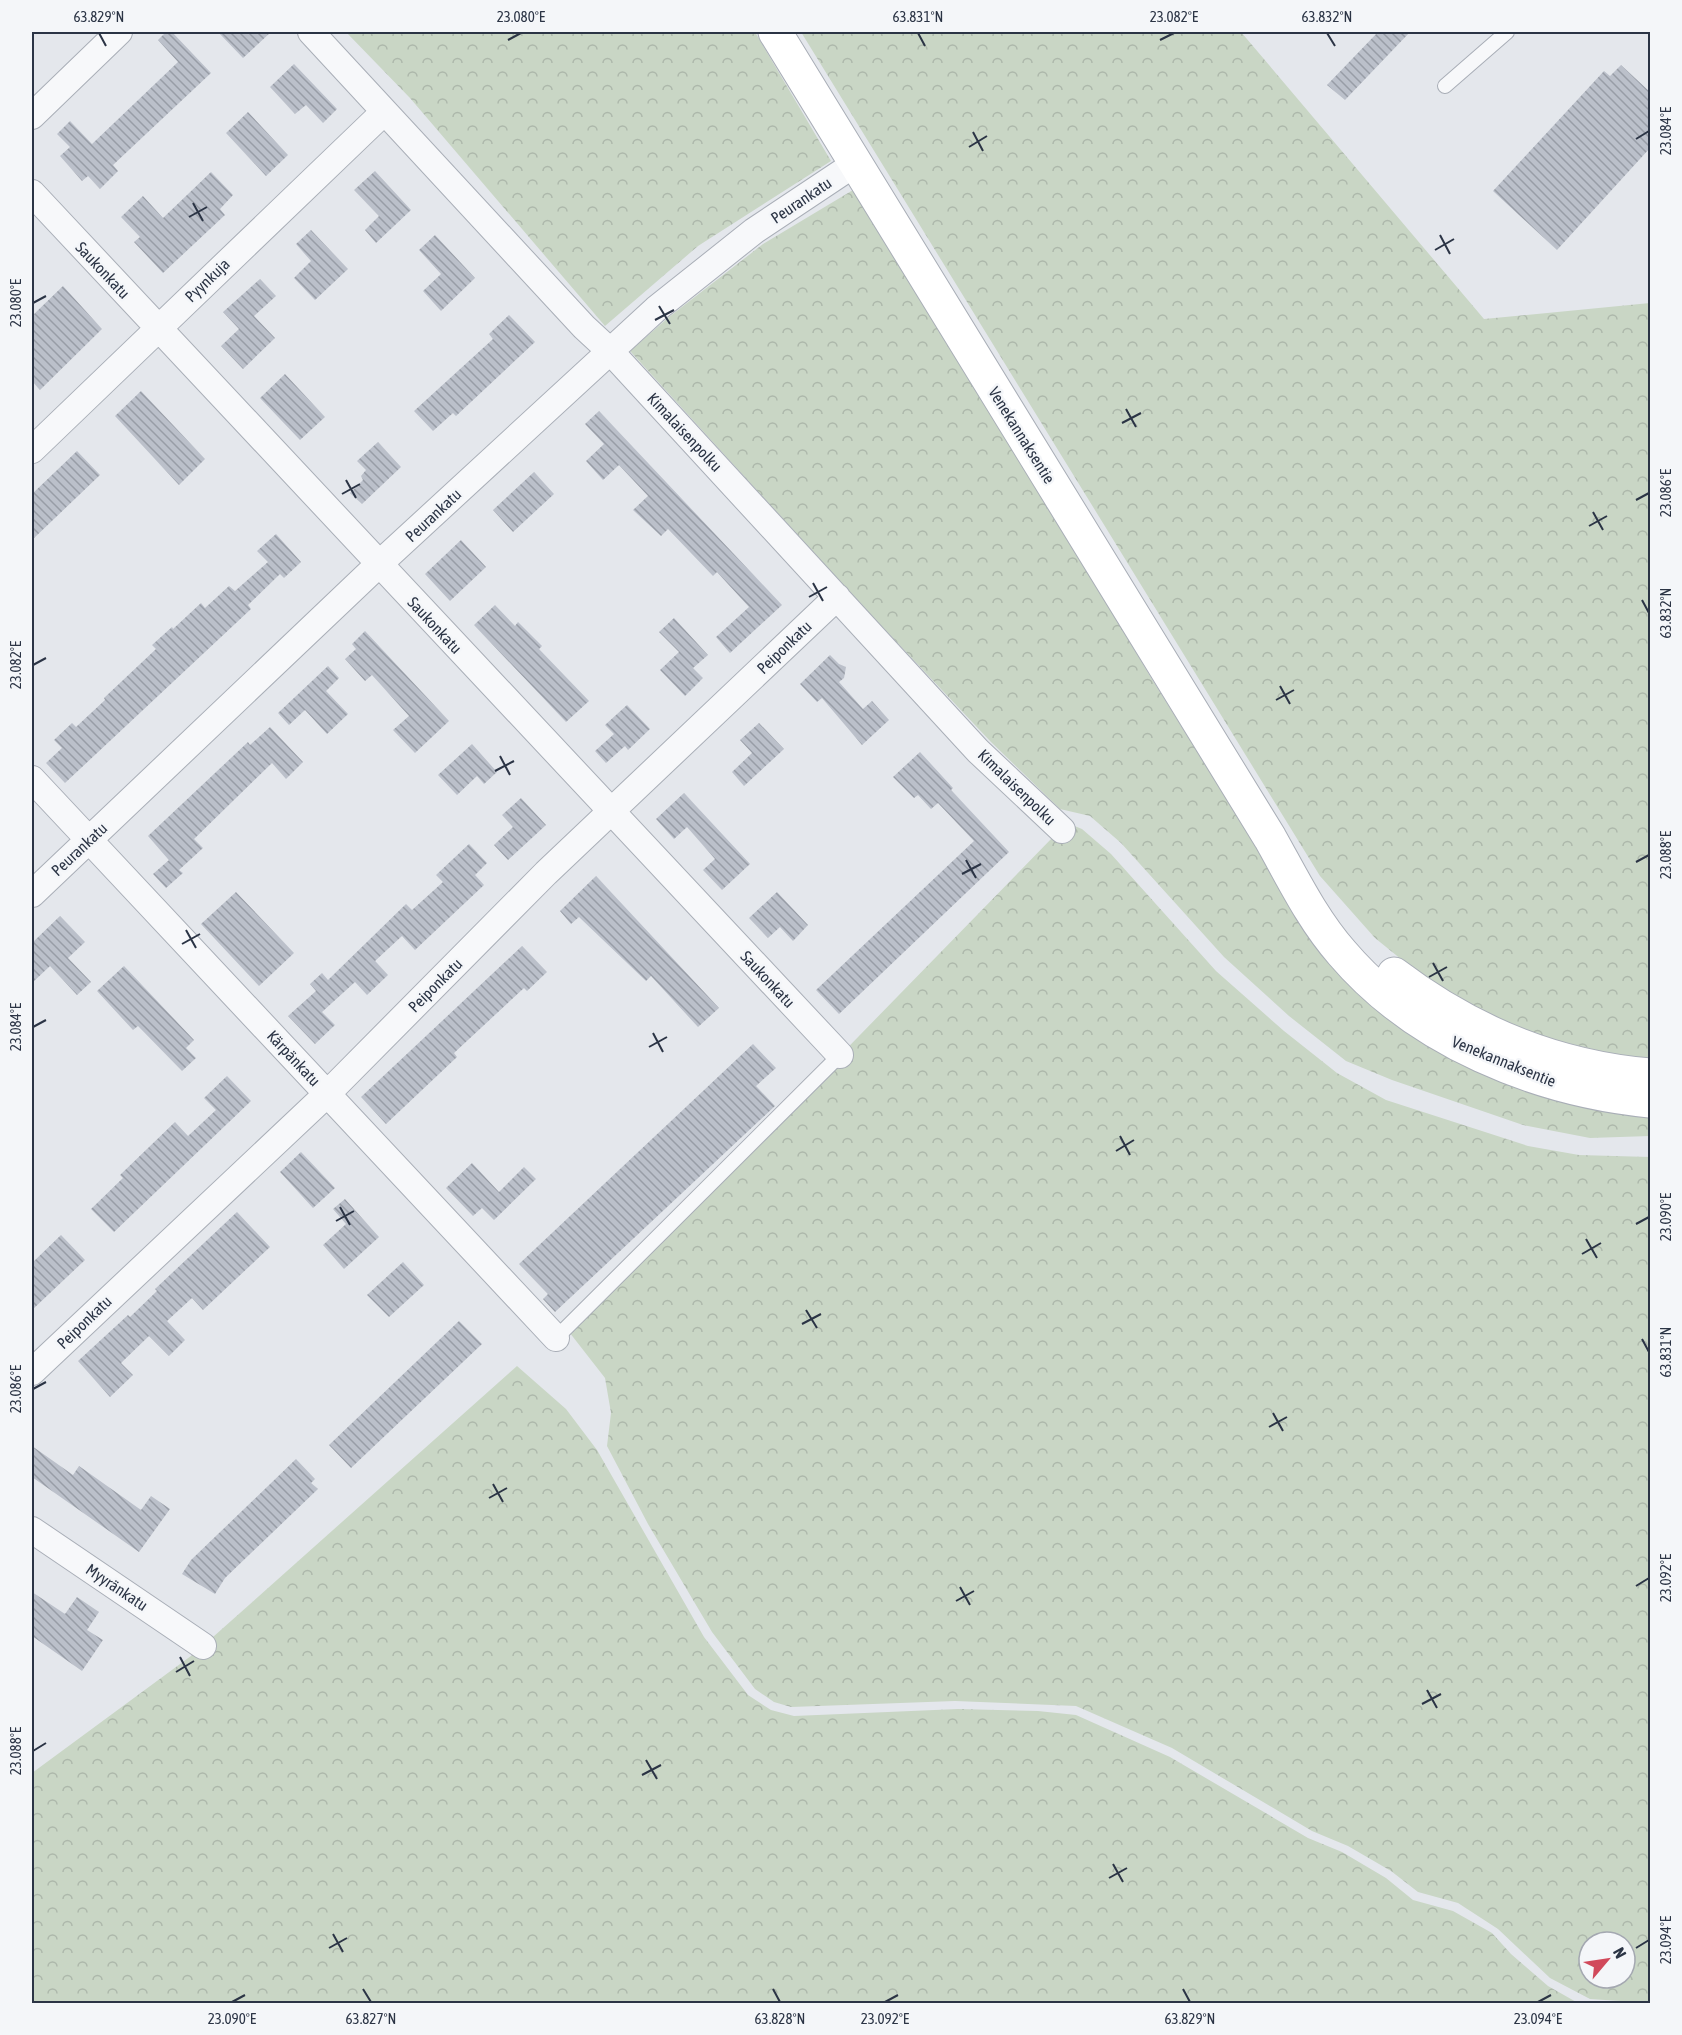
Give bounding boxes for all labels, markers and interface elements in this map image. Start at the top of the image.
text: 63.829°N [74,8,124,25]
text: 23.080°E [497,8,546,25]
text: 63.831°N [893,8,943,25]
text: 23.082°E [1150,8,1199,25]
text: 63.832°N [1302,8,1352,25]
text: 23.084°E [1657,106,1674,155]
street label: Peurankatu [767,173,835,227]
street label: Saukonkatu [72,238,134,302]
street label: Pyynkuja [181,255,234,306]
text: 23.080°E [7,278,24,327]
street label: Venekannaksentie [985,383,1059,487]
street label: Kimalaisenpolku [643,389,726,476]
text: 23.086°E [1657,468,1674,517]
street label: Peurankatu [402,485,464,545]
text: 63.832°N [1657,588,1674,638]
street label: Saukonkatu [404,593,466,657]
street label: Peiponkatu [753,617,816,678]
text: 23.082°E [7,640,24,689]
street label: Kimalaisenpolku [974,746,1059,829]
street label: Peurankatu [48,819,110,879]
text: 23.088°E [1657,830,1674,879]
street label: Saukonkatu [737,947,799,1011]
street label: Peiponkatu [404,954,466,1016]
text: 23.084°E [7,1002,24,1051]
street label: Kärpänkatu [263,1027,324,1090]
street label: Venekannaksentie [1449,1032,1559,1090]
text: 23.090°E [1657,1192,1674,1241]
street label: Peiponkatu [53,1292,116,1353]
text: 63.831°N [1657,1327,1674,1377]
text: 23.086°E [7,1364,24,1413]
text: 23.092°E [1657,1553,1674,1602]
street label: Myyränkatu [82,1560,151,1615]
text: 23.088°E [7,1726,24,1775]
text: 23.094°E [1657,1915,1674,1964]
north arrow [1577,1930,1637,1990]
text: N [1610,1944,1630,1961]
text: 23.090°E [208,2010,257,2027]
text: 63.827°N [346,2010,396,2027]
text: 63.828°N [755,2010,805,2027]
text: 23.092°E [861,2010,910,2027]
text: 63.829°N [1165,2010,1215,2027]
text: 23.094°E [1514,2010,1563,2027]

